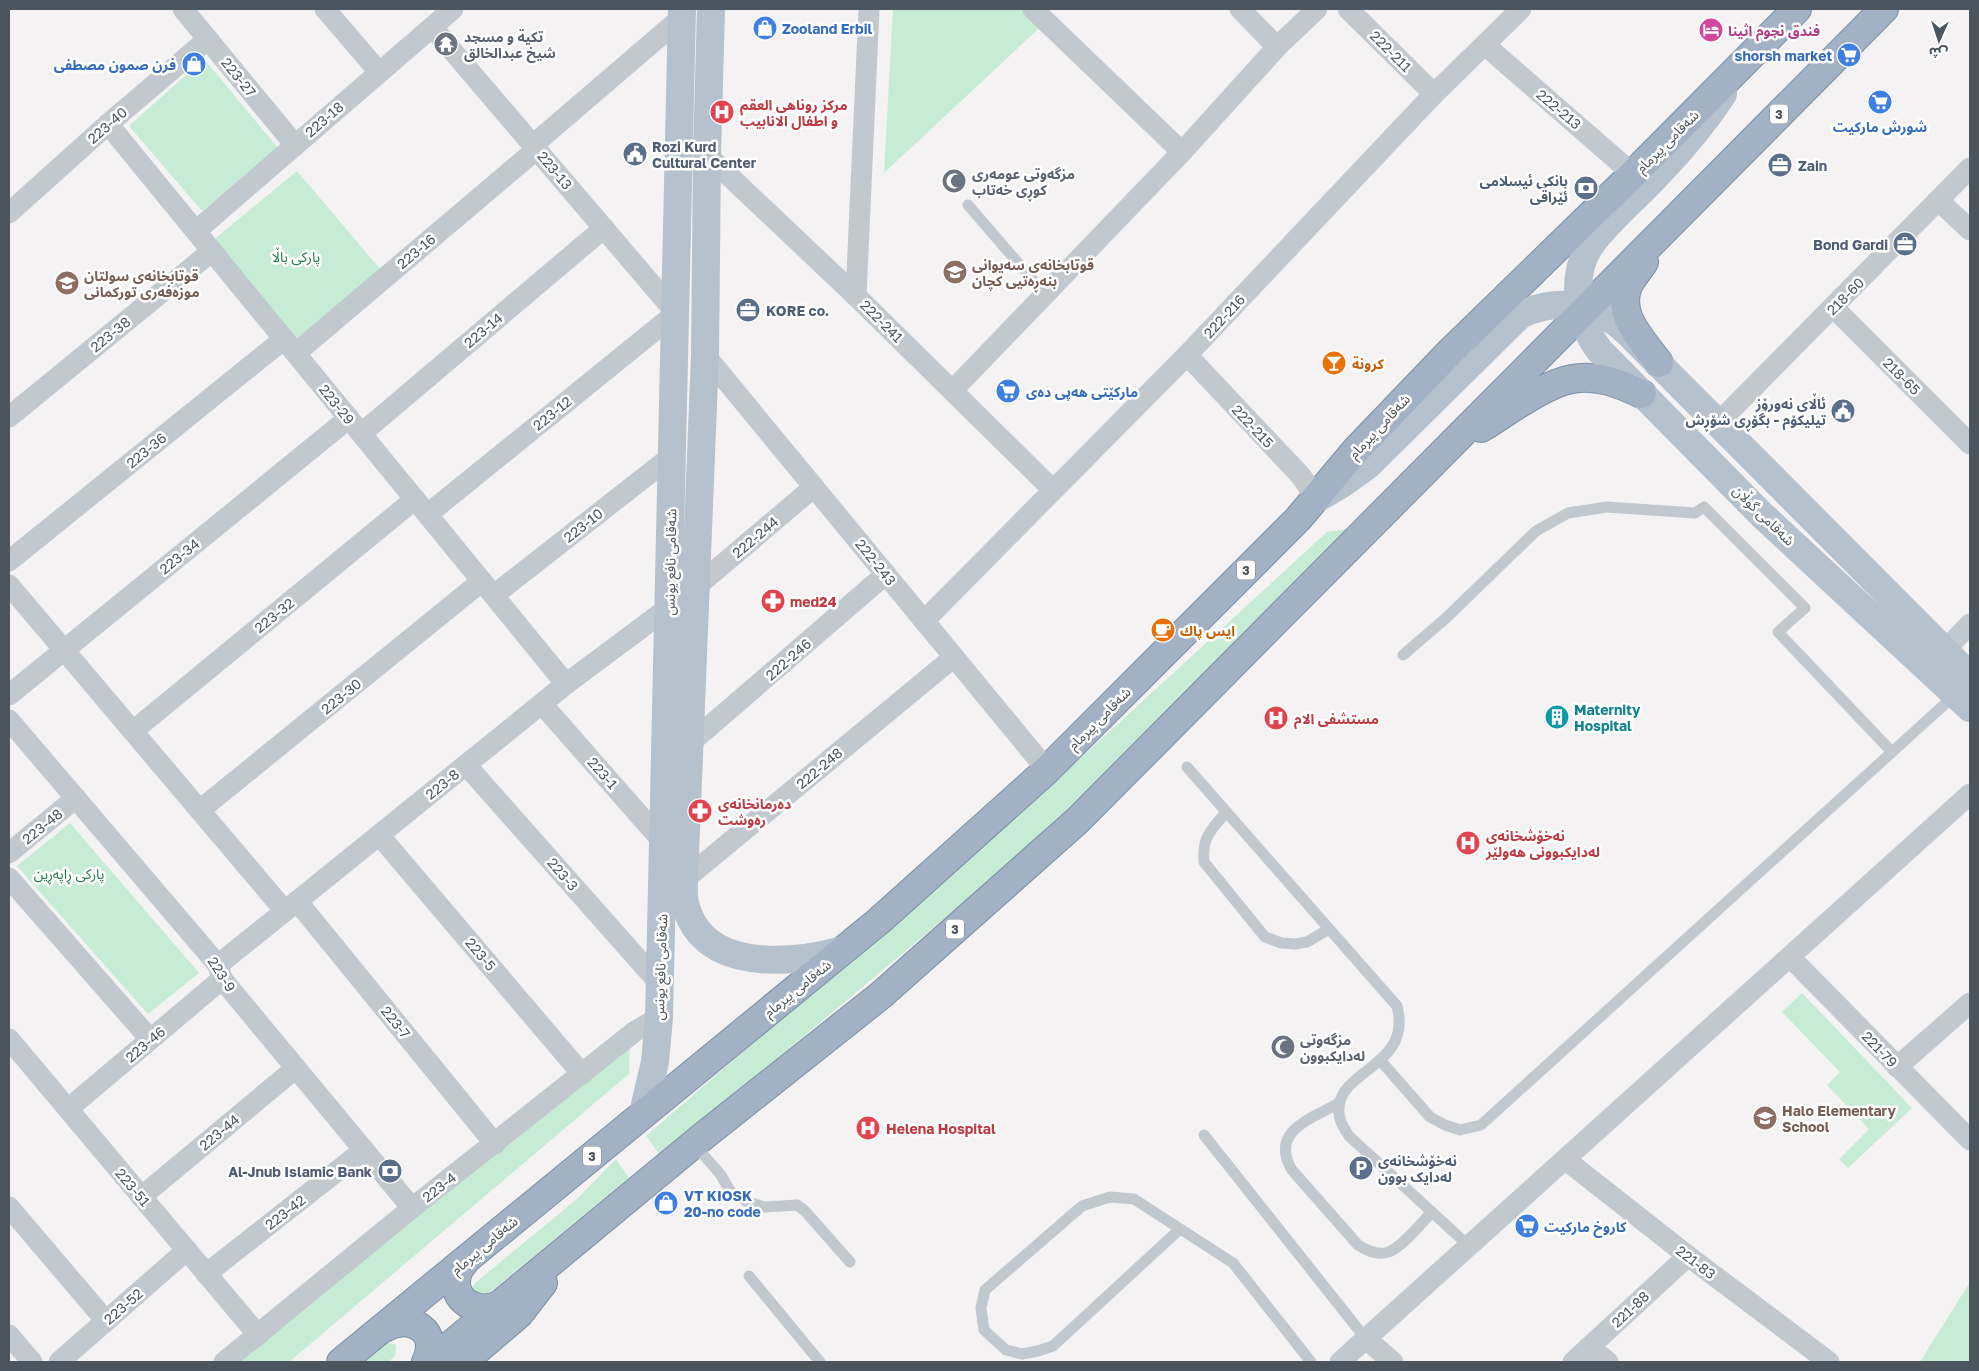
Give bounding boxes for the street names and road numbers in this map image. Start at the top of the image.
street label: 222-211 [1367,27,1415,75]
street label: 223-27 [218,54,260,100]
street label: 222-213 [1533,86,1585,132]
street label: 223-18 [301,98,347,140]
street label: 223-40 [84,103,130,147]
road number: 3 [1770,105,1788,124]
street label: شەقامی پیرمام [1632,106,1704,178]
street label: 223-13 [534,147,576,193]
street label: 223-16 [393,230,439,272]
street label: 218-60 [1823,274,1867,318]
street label: 222-216 [1200,291,1248,341]
street label: 222-241 [857,296,907,346]
street label: 223-14 [460,309,506,351]
street label: 223-38 [87,313,133,355]
street label: 218-65 [1880,354,1924,398]
street label: 223-29 [316,381,358,427]
street label: شەقامی پیرمام [1345,390,1415,464]
street label: 223-12 [529,392,575,434]
street label: 222-215 [1229,401,1277,451]
street label: 223-36 [123,429,169,471]
street label: شەقامی گوڵان [1729,481,1799,549]
street label: 223-10 [560,504,606,546]
street label: شەقامی نافع یونس [661,509,682,616]
street label: 222-244 [729,513,781,561]
street label: 223-34 [156,535,202,577]
street label: 222-243 [852,535,900,589]
road number: 3 [1237,560,1255,580]
street label: 223-32 [251,594,297,636]
street label: 222-246 [762,635,814,683]
street label: 223-30 [318,675,364,717]
street label: شەقامی پیرمام [1064,683,1136,755]
street label: 222-248 [793,744,845,792]
street label: 223-1 [585,754,622,793]
street label: 223-8 [422,765,462,803]
street label: 223-48 [18,805,66,847]
street label: 223-3 [544,854,582,894]
street label: شەقامی نافع یونس [650,913,673,1021]
road number: 3 [946,920,964,939]
street label: 223-5 [462,934,500,974]
street label: 223-9 [204,953,240,995]
street label: شەقامی پیرمام [760,956,836,1023]
street label: 223-7 [378,1003,414,1041]
street label: 223-46 [122,1022,168,1066]
street label: 221-79 [1859,1027,1901,1071]
street label: 223-44 [196,1110,242,1154]
road number: 3 [583,1146,601,1166]
street label: 223-51 [112,1164,154,1210]
street label: 223-4 [419,1169,459,1205]
street label: 223-42 [261,1191,309,1233]
street label: شەقامی پیرمام [447,1212,523,1280]
street label: 221-83 [1673,1242,1719,1282]
street label: 223-52 [100,1284,146,1328]
street label: 221-88 [1608,1287,1652,1331]

